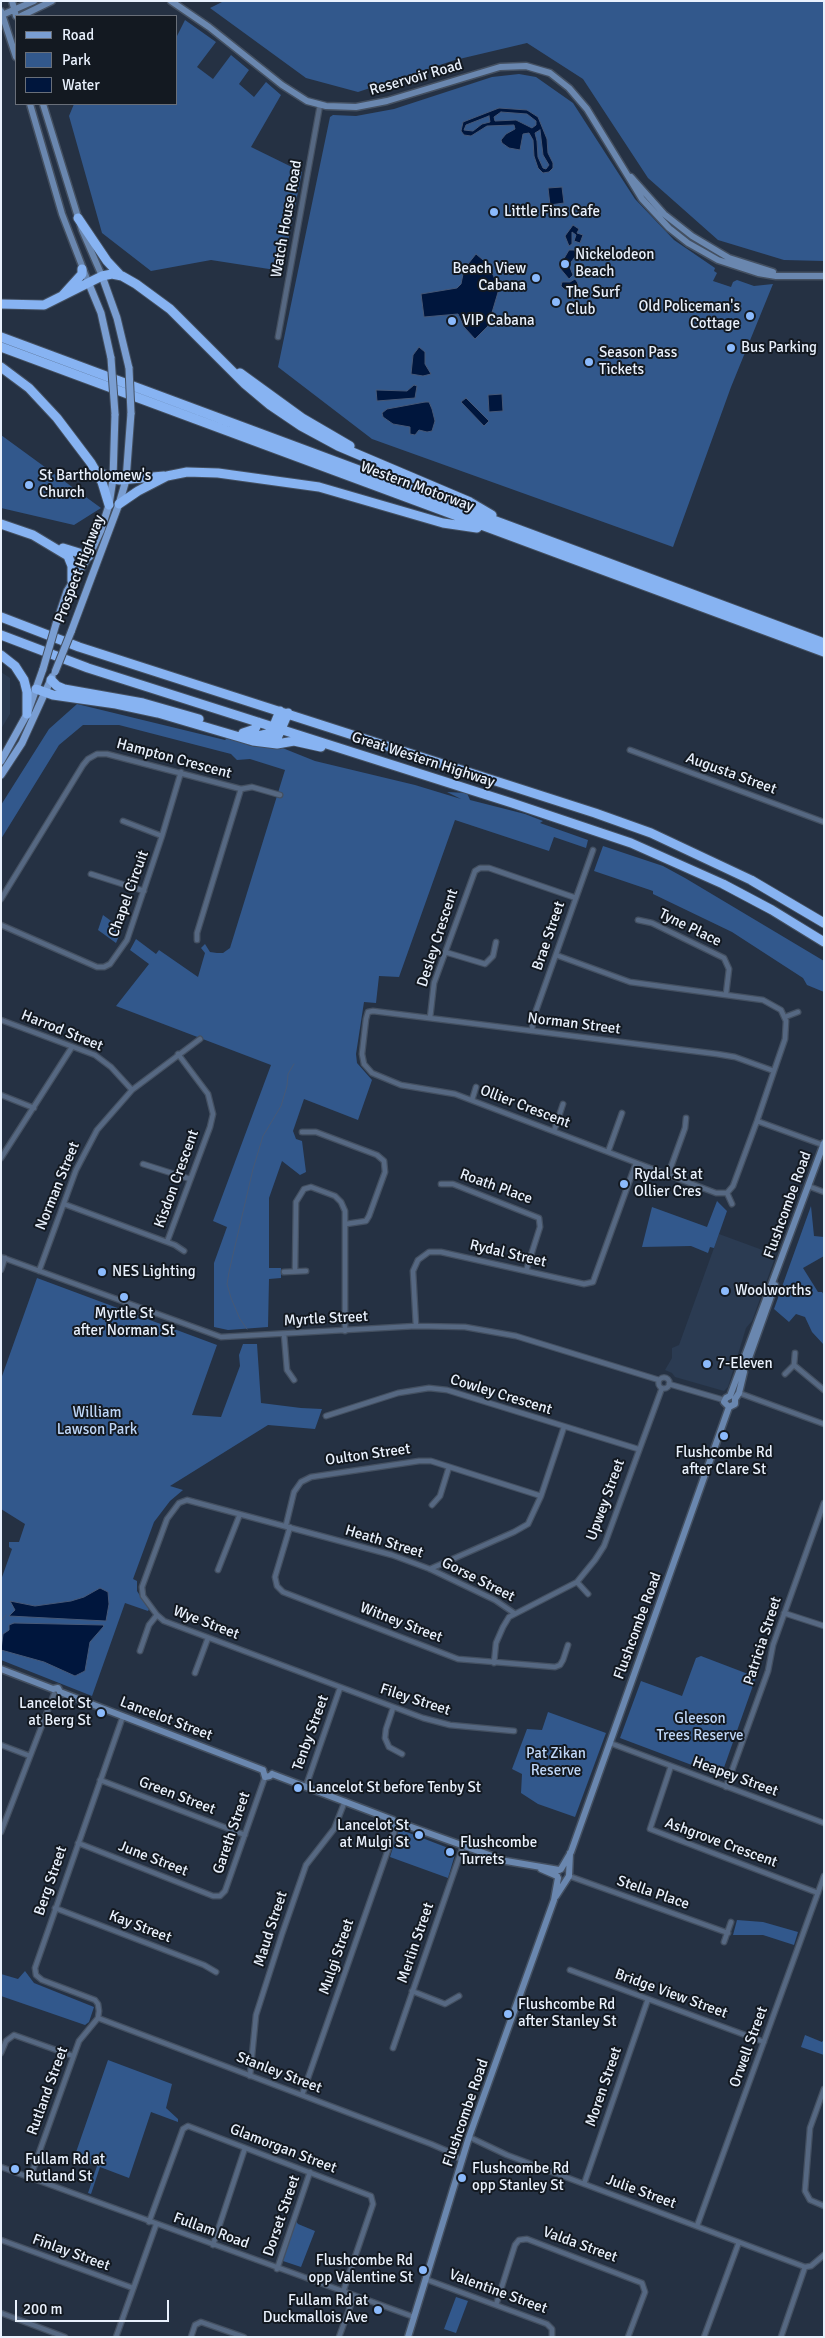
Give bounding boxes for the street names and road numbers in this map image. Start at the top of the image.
street label: Reservoir Road [367,56,465,100]
street label: Watch House Road [268,159,306,279]
street label: Western Motorway [358,458,476,516]
street label: Prospect Highway [51,513,109,625]
street label: Great Western Highway [349,728,497,792]
street label: Hampton Crescent [115,735,233,783]
street label: Augusta Street [683,749,779,799]
street label: Chapel Circuit [105,848,153,940]
street label: Desley Crescent [414,887,462,989]
street label: Brae Street [529,899,569,973]
street label: Tyne Place [656,905,724,951]
street label: Harrod Street [18,1006,106,1056]
street label: Norman Street [526,1009,622,1039]
street label: Ollier Crescent [477,1082,573,1132]
street label: Kisdon Crescent [151,1127,203,1231]
street label: Norman Street [32,1139,84,1233]
street label: Flushcombe Road [760,1149,816,1261]
street label: Roath Place [457,1166,535,1208]
street label: Rydal Street [468,1236,548,1272]
street label: Myrtle Street [283,1308,369,1330]
street label: Cowley Crescent [448,1371,554,1419]
street label: Oulton Street [324,1440,412,1470]
street label: Upwey Street [583,1457,629,1543]
street label: Heath Street [343,1522,425,1562]
street label: Gorse Street [439,1554,517,1606]
street label: Flushcombe Road [610,1570,666,1682]
street label: Patricia Street [740,1594,786,1688]
street label: Witney Street [357,1599,445,1647]
street label: Wye Street [170,1602,242,1644]
street label: Filey Street [378,1680,452,1720]
street label: Lancelot Street [117,1693,215,1745]
street label: Tenby Street [289,1693,333,1773]
street label: Heapey Street [690,1753,780,1801]
street label: Green Street [136,1773,218,1819]
street label: Gareth Street [210,1790,254,1876]
street label: Ashgrove Crescent [662,1814,780,1872]
street label: June Street [116,1838,190,1880]
street label: Berg Street [31,1844,71,1918]
street label: Stella Place [614,1872,692,1914]
street label: Maud Street [250,1889,292,1969]
street label: Merlin Street [394,1900,438,1986]
street label: Kay Street [106,1907,174,1947]
street label: Mulgi Street [316,1917,358,1997]
street label: Bridge View Street [612,1965,730,2023]
street label: Orwell Street [726,2004,772,2090]
street label: Rutland Street [24,2044,72,2138]
street label: Moren Street [582,2045,626,2129]
street label: Stanley Street [234,2048,324,2098]
street label: Flushcombe Road [439,2057,493,2169]
street label: Glamorgan Street [227,2120,339,2178]
street label: Julie Street [604,2171,678,2213]
street label: Dorset Street [260,2173,304,2259]
street label: Fullam Road [171,2209,251,2253]
street label: Valda Street [540,2223,620,2267]
street label: Finlay Street [30,2231,112,2275]
street label: Valentine Street [446,2266,550,2318]

